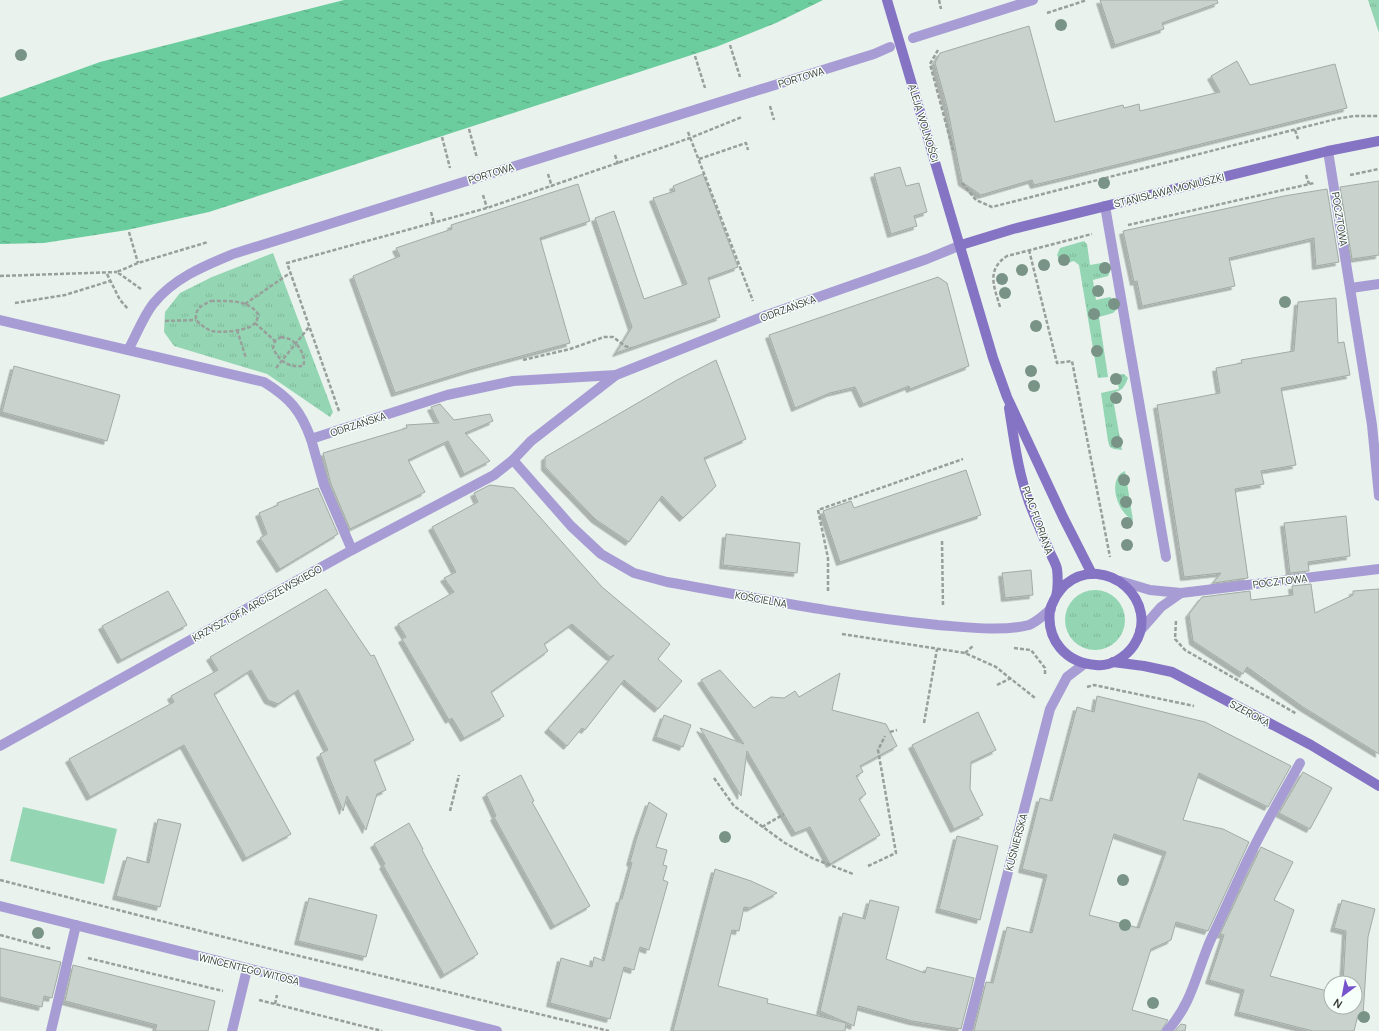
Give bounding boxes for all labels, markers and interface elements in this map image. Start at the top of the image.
street label: PORTOWA [776,63,826,91]
street label: ALEJA WOLNOŚCI [905,82,943,164]
street label: PORTOWA [466,159,516,187]
street label: STANISŁAWA MONIUSZKI [1112,169,1226,211]
street label: POCZTOWA [1329,191,1351,248]
street label: ODRZAŃSKA [758,291,818,324]
street label: ODRZAŃSKA [328,408,388,440]
street label: PLAC FLORIANA [1019,484,1057,557]
street label: KRZYSZTOFA ARCISZEWSKIEGO [190,561,324,645]
street label: POCZTOWA [1252,571,1309,591]
street label: KOŚCIELNA [734,588,789,611]
street label: SZEROKA [1227,697,1273,730]
street label: KUŚNIERSKA [1002,811,1031,872]
street label: WINCENTEGO WITOSA [197,950,301,988]
north arrow [1323,975,1363,1015]
text: N [1330,995,1345,1012]

